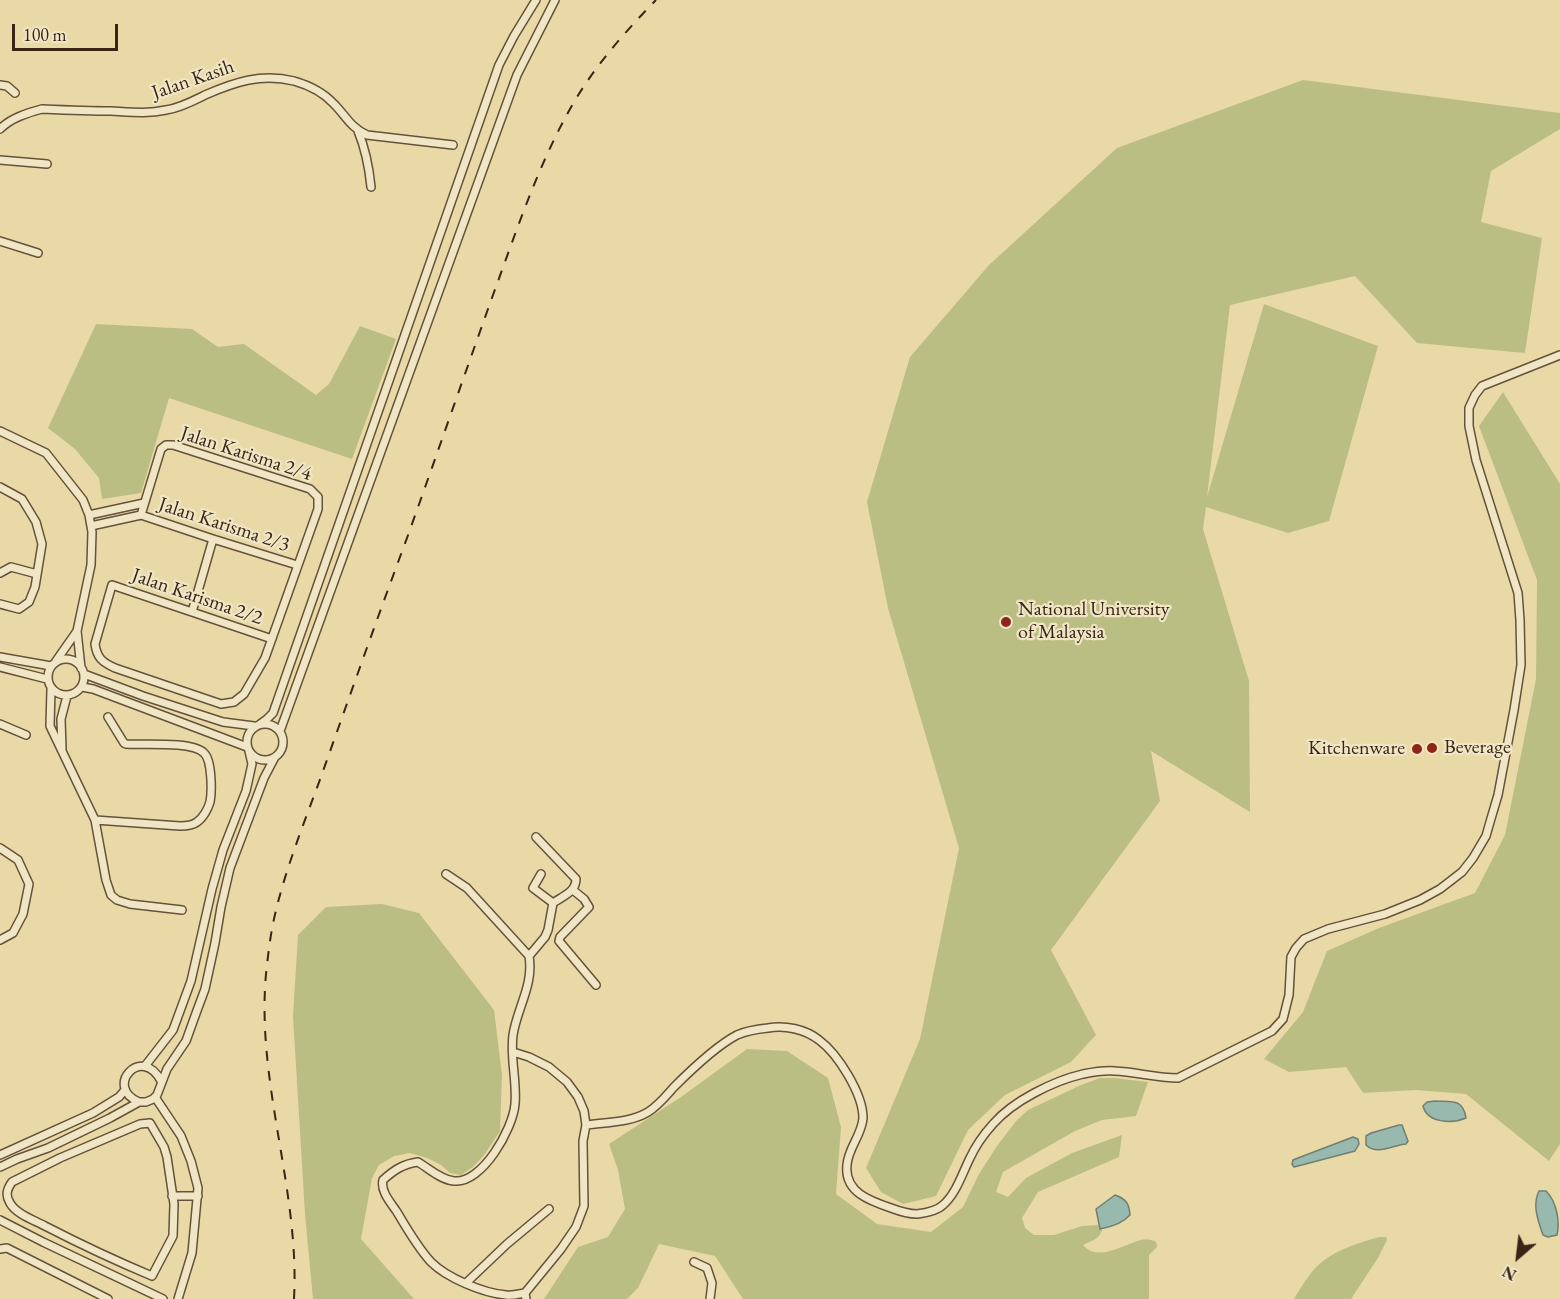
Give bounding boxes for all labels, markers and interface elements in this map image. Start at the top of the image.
scale bar [15,12,122,50]
text: 100 m [23,23,67,46]
street label: Jalan Kasih [149,55,237,105]
street label: Jalan Karisma 2/4 [177,422,315,486]
street label: Jalan Karisma 2/3 [155,493,293,557]
street label: Jalan Karisma 2/2 [129,563,265,631]
place label: National University of Malaysia [1018,598,1170,645]
marker: National University of Malaysia [999,615,1013,629]
place label: Beverage [1444,736,1511,760]
place label: Kitchenware [1308,737,1405,761]
marker: Beverage [1425,741,1439,755]
marker: Kitchenware [1410,742,1424,756]
north arrow [1488,1227,1548,1287]
text: N [1499,1261,1520,1286]

